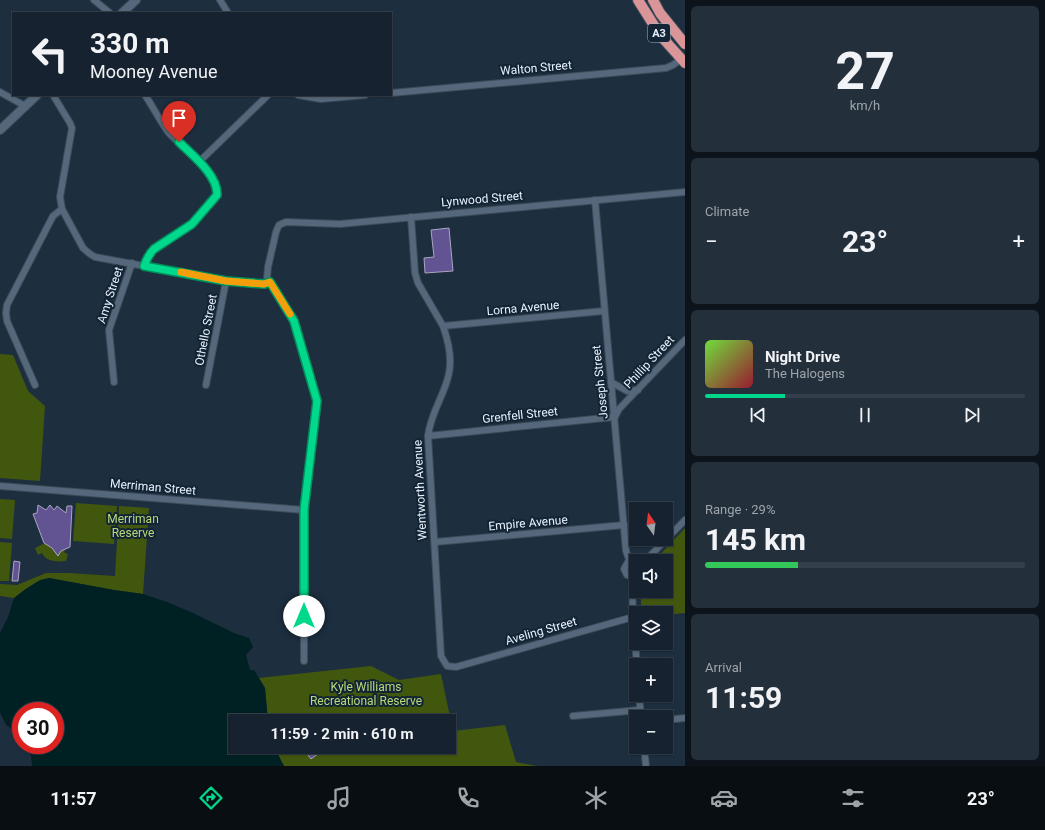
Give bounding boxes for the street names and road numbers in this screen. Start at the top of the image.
road number: A3 [648,24,670,42]
street label: Walton Street [500,58,572,78]
street label: Lynwood Street [440,188,524,210]
street label: Amy Street [94,265,126,325]
street label: Othello Street [192,293,220,367]
street label: Lorna Avenue [486,298,560,318]
street label: Phillip Street [621,333,677,391]
street label: Joseph Street [589,344,611,420]
street label: Grenfell Street [481,404,559,426]
street label: Wentworth Avenue [410,440,430,540]
street label: Merriman Street [109,476,197,498]
street label: Empire Avenue [488,513,568,533]
street label: Aveling Street [504,614,578,648]

